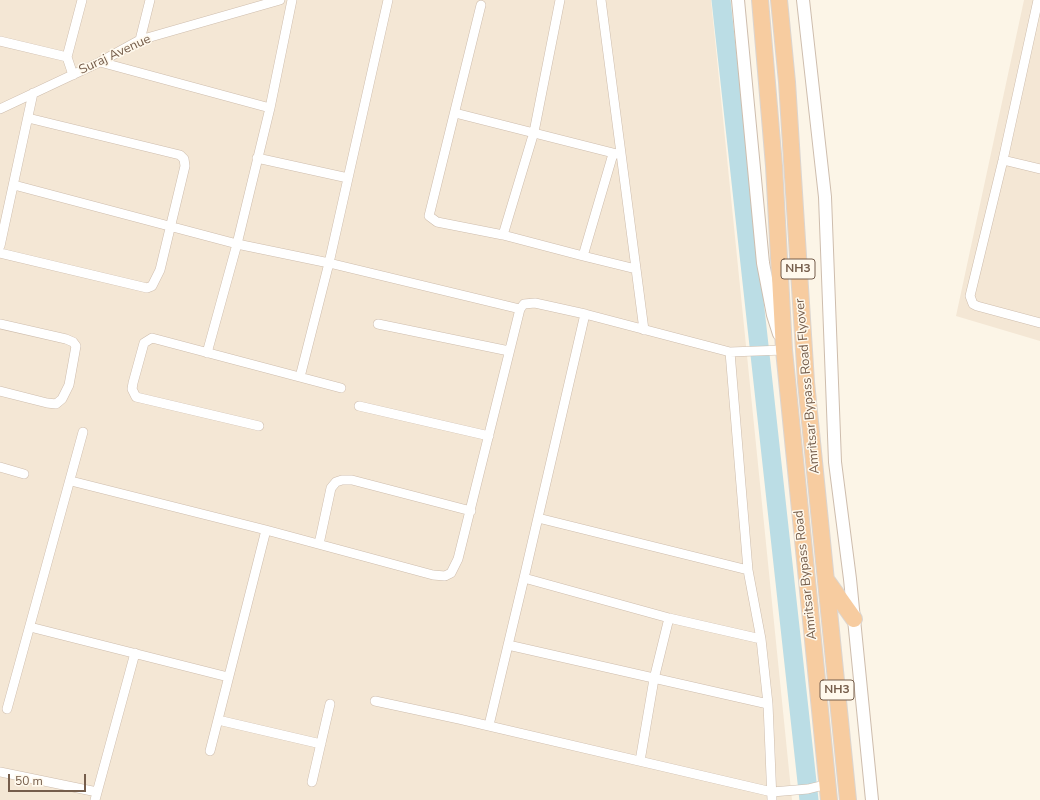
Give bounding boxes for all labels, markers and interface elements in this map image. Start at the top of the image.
street label: Suraj Avenue [77,32,153,78]
road number: NH3 [781,259,815,279]
street label: Amritsar Bypass Road Flyover [793,298,823,474]
street label: Amritsar Bypass Road [791,510,821,640]
road number: NH3 [820,680,854,700]
scale bar [10,766,88,792]
text: 50 m [15,773,43,789]

